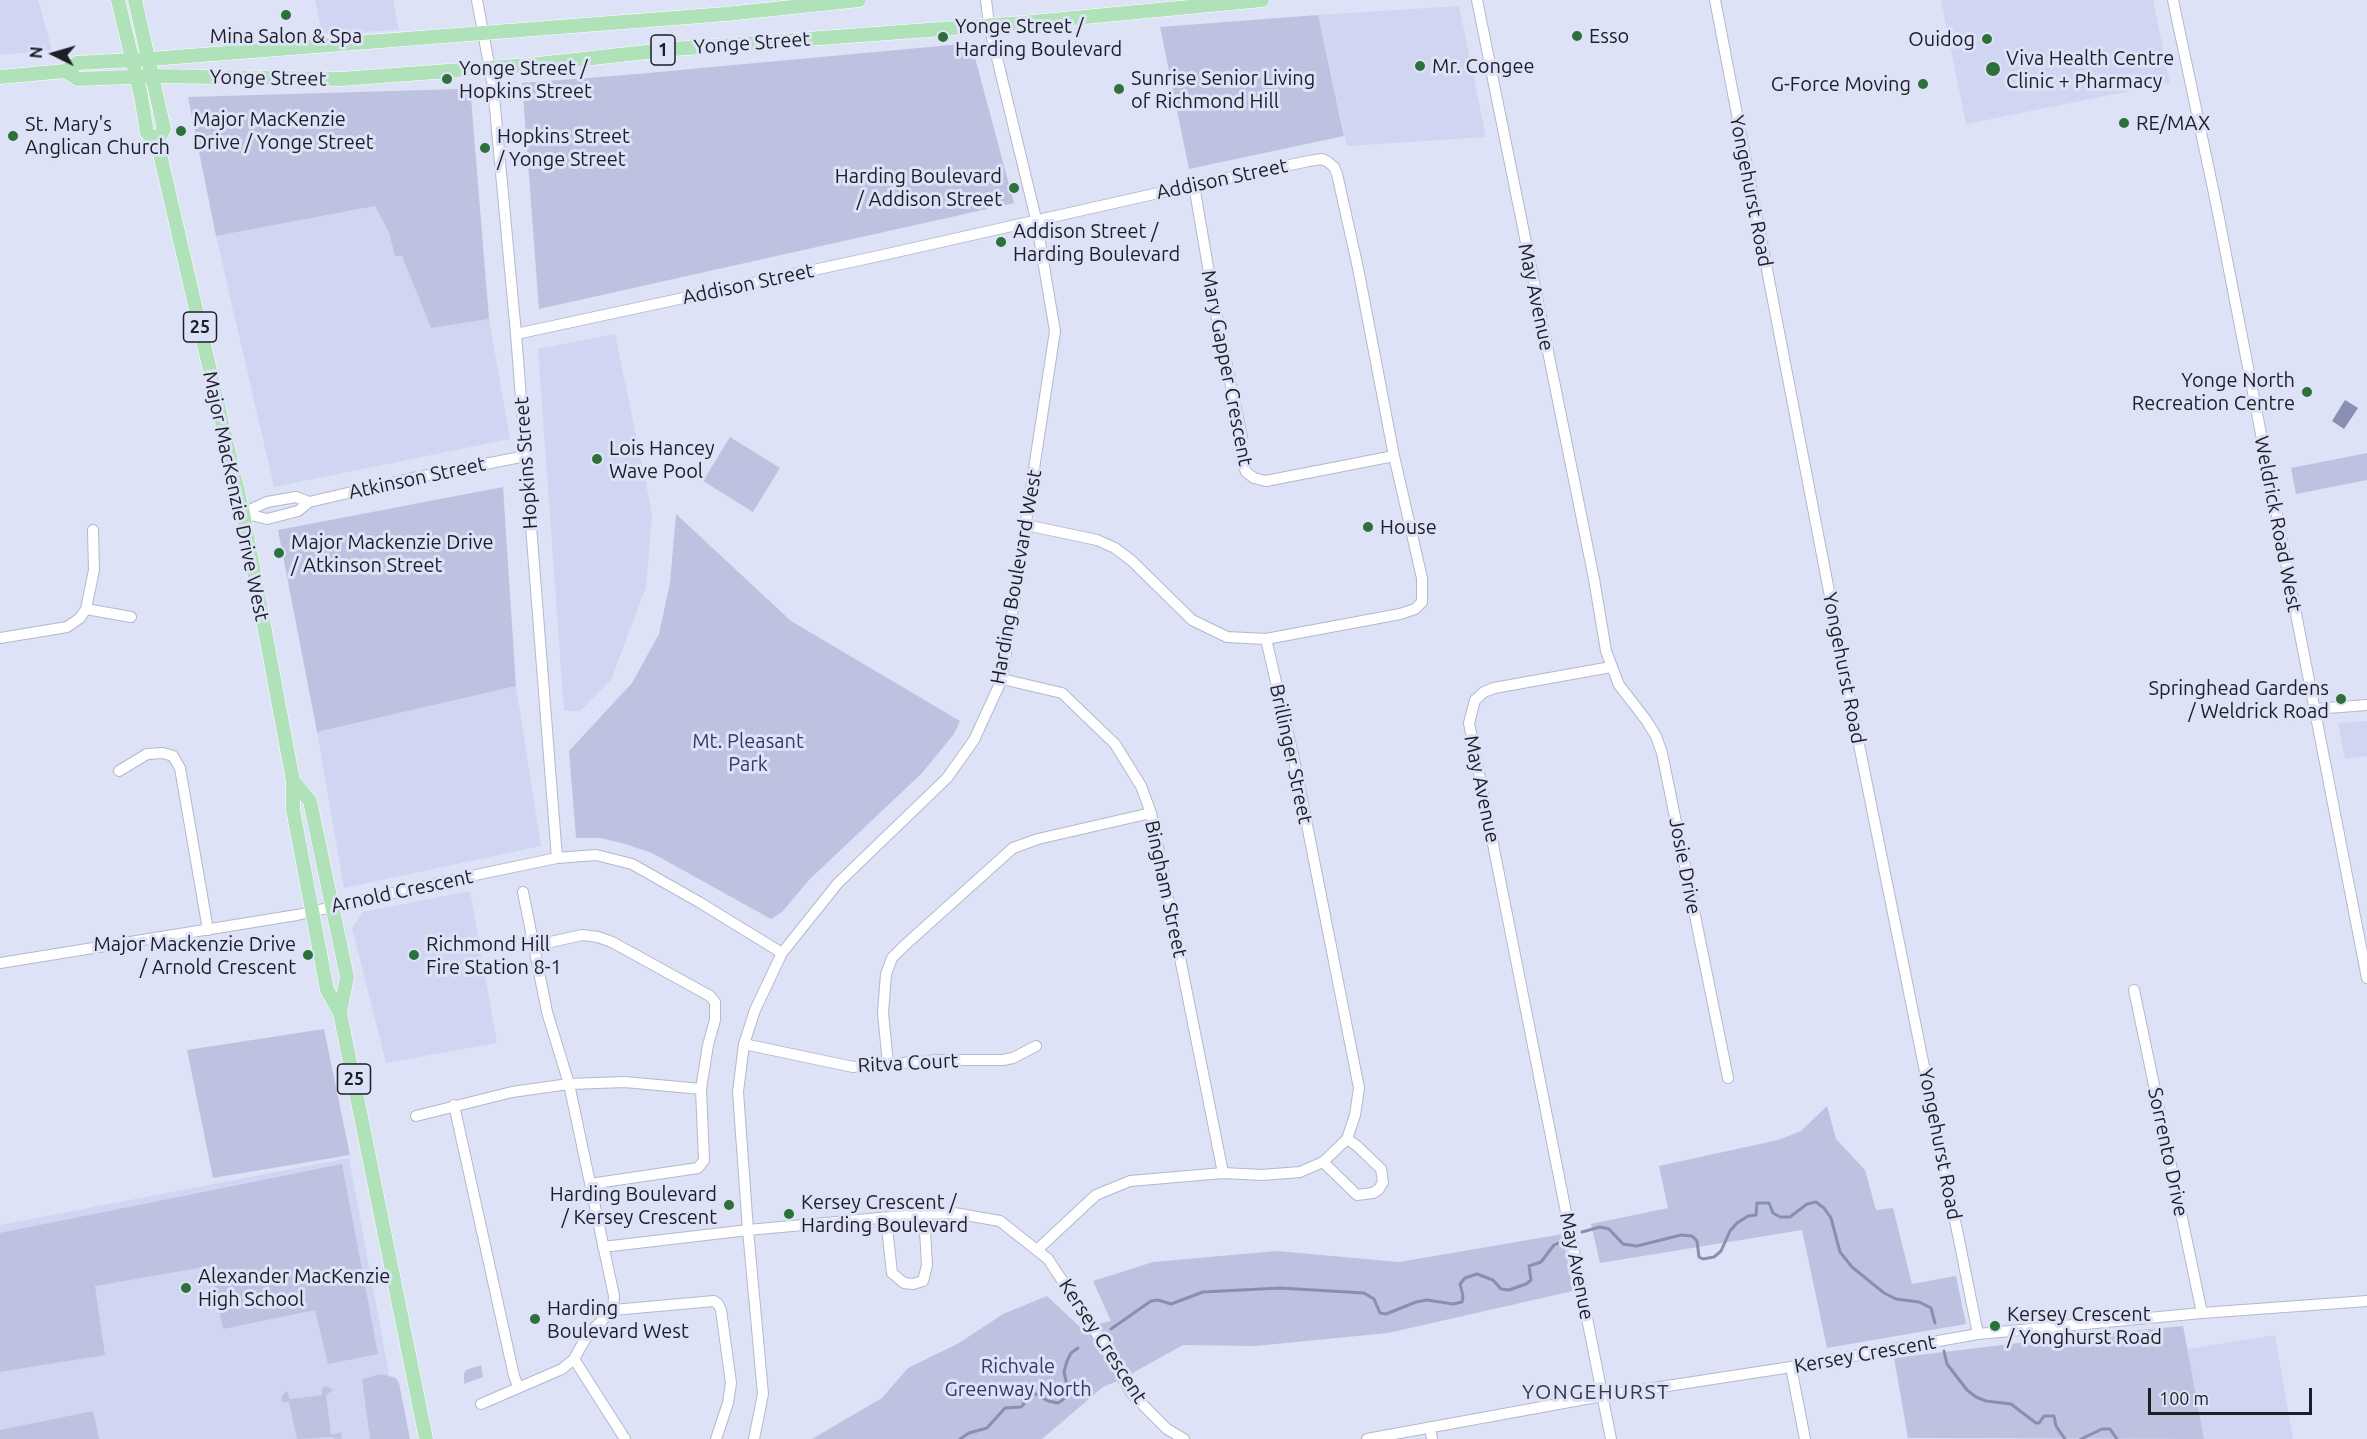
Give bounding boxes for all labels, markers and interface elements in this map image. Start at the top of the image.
marker: Mina Salon & Spa [279,8,293,22]
place label: Yonge Street / Harding Boulevard [955,14,1122,61]
north arrow [24,24,84,84]
place label: Mina Salon & Spa [210,24,362,48]
place label: Esso [1589,24,1629,48]
street label: Yonge Street [693,27,811,59]
place label: Ouidog [1908,27,1975,51]
marker: Esso [1570,29,1584,43]
marker: Yonge Street / Harding Boulevard [936,30,950,44]
marker: Ouidog [1980,32,1994,46]
road number: 1 [651,35,675,65]
text: N [27,46,46,59]
place label: Viva Health Centre Clinic + Pharmacy [2006,46,2174,93]
place label: Mr. Congee [1432,54,1534,78]
place label: Yonge Street / Hopkins Street [459,56,592,103]
marker: Mr. Congee [1413,59,1427,73]
marker: Viva Health Centre Clinic + Pharmacy [1984,60,2002,78]
street label: Yonge Street [209,65,327,91]
place label: Sunrise Senior Living of Richmond Hill [1131,66,1315,113]
marker: Yonge Street / Hopkins Street [440,72,454,86]
place label: G-Force Moving [1771,72,1911,96]
marker: G-Force Moving [1916,77,1930,91]
marker: Sunrise Senior Living of Richmond Hill [1112,82,1126,96]
place label: Major MacKenzie Drive / Yonge Street [193,107,374,154]
place label: RE/MAX [2136,111,2210,135]
place label: St. Mary's Anglican Church [25,112,170,159]
street label: Yongehurst Road [1725,113,1777,269]
marker: RE/MAX [2117,116,2131,130]
marker: Major MacKenzie Drive / Yonge Street [174,124,188,138]
place label: Hopkins Street / Yonge Street [497,124,630,171]
marker: St. Mary's Anglican Church [6,129,20,143]
marker: Hopkins Street / Yonge Street [478,141,492,155]
street label: Addison Street [1154,153,1290,205]
place label: Harding Boulevard / Addison Street [835,164,1002,211]
marker: Harding Boulevard / Addison Street [1007,181,1021,195]
place label: Addison Street / Harding Boulevard [1013,219,1180,266]
marker: Addison Street / Harding Boulevard [994,235,1008,249]
street label: May Avenue [1513,241,1559,353]
street label: Addison Street [680,258,816,310]
street label: Mary Gapper Crescent [1196,268,1258,468]
road number: 25 [184,312,216,342]
place label: Yonge North Recreation Centre [2132,368,2295,415]
street label: Major MacKenzie Drive West [198,369,274,623]
marker: Yonge North Recreation Centre [2300,385,2314,399]
street label: Hopkins Street [509,396,543,530]
street label: Weldrick Road West [2249,434,2307,614]
place label: Lois Hancey Wave Pool [609,436,715,483]
street label: Atkinson Street [346,452,488,504]
marker: Lois Hancey Wave Pool [590,452,604,466]
street label: Harding Boulevard West [985,468,1047,686]
place label: House [1380,515,1437,539]
marker: House [1361,520,1375,534]
place label: Major Mackenzie Drive / Atkinson Street [291,530,494,577]
marker: Major Mackenzie Drive / Atkinson Street [272,546,286,560]
street label: Yongehurst Road [1818,590,1870,746]
place label: Springhead Gardens / Weldrick Road [2149,676,2329,723]
street label: Brillinger Street [1264,682,1318,826]
marker: Springhead Gardens / Weldrick Road [2334,692,2348,706]
park label: Mt. Pleasant Park [692,729,804,776]
street label: May Avenue [1459,733,1505,845]
street label: Josie Drive [1664,816,1706,916]
street label: Bingham Street [1140,818,1192,960]
street label: Arnold Crescent [329,864,475,918]
place label: Major Mackenzie Drive / Arnold Crescent [93,932,296,979]
place label: Richmond Hill Fire Station 8-1 [426,932,562,979]
marker: Major Mackenzie Drive / Arnold Crescent [301,948,315,962]
marker: Richmond Hill Fire Station 8-1 [407,948,421,962]
street label: Ritva Court [857,1048,959,1078]
road number: 25 [338,1064,370,1094]
street label: Yongehurst Road [1914,1066,1966,1222]
street label: Sorrento Drive [2143,1085,2193,1219]
place label: Harding Boulevard / Kersey Crescent [550,1182,717,1229]
place label: Kersey Crescent / Harding Boulevard [801,1190,968,1237]
marker: Harding Boulevard / Kersey Crescent [722,1198,736,1212]
marker: Kersey Crescent / Harding Boulevard [782,1207,796,1221]
street label: May Avenue [1555,1210,1599,1322]
place label: Alexander MacKenzie High School [198,1264,390,1311]
street label: Kersey Crescent [1054,1274,1152,1408]
marker: Alexander MacKenzie High School [179,1281,193,1295]
place label: Harding Boulevard West [547,1296,689,1343]
place label: Kersey Crescent / Yonghurst Road [2007,1302,2162,1349]
marker: Harding Boulevard West [528,1312,542,1326]
marker: Kersey Crescent / Yonghurst Road [1988,1319,2002,1333]
street label: Kersey Crescent [1792,1330,1938,1378]
park label: Richvale Greenway North [944,1354,1092,1401]
scale bar [2151,1376,2314,1414]
district label: YONGEHURST [1522,1379,1670,1405]
text: 100 m [2159,1388,2209,1408]

